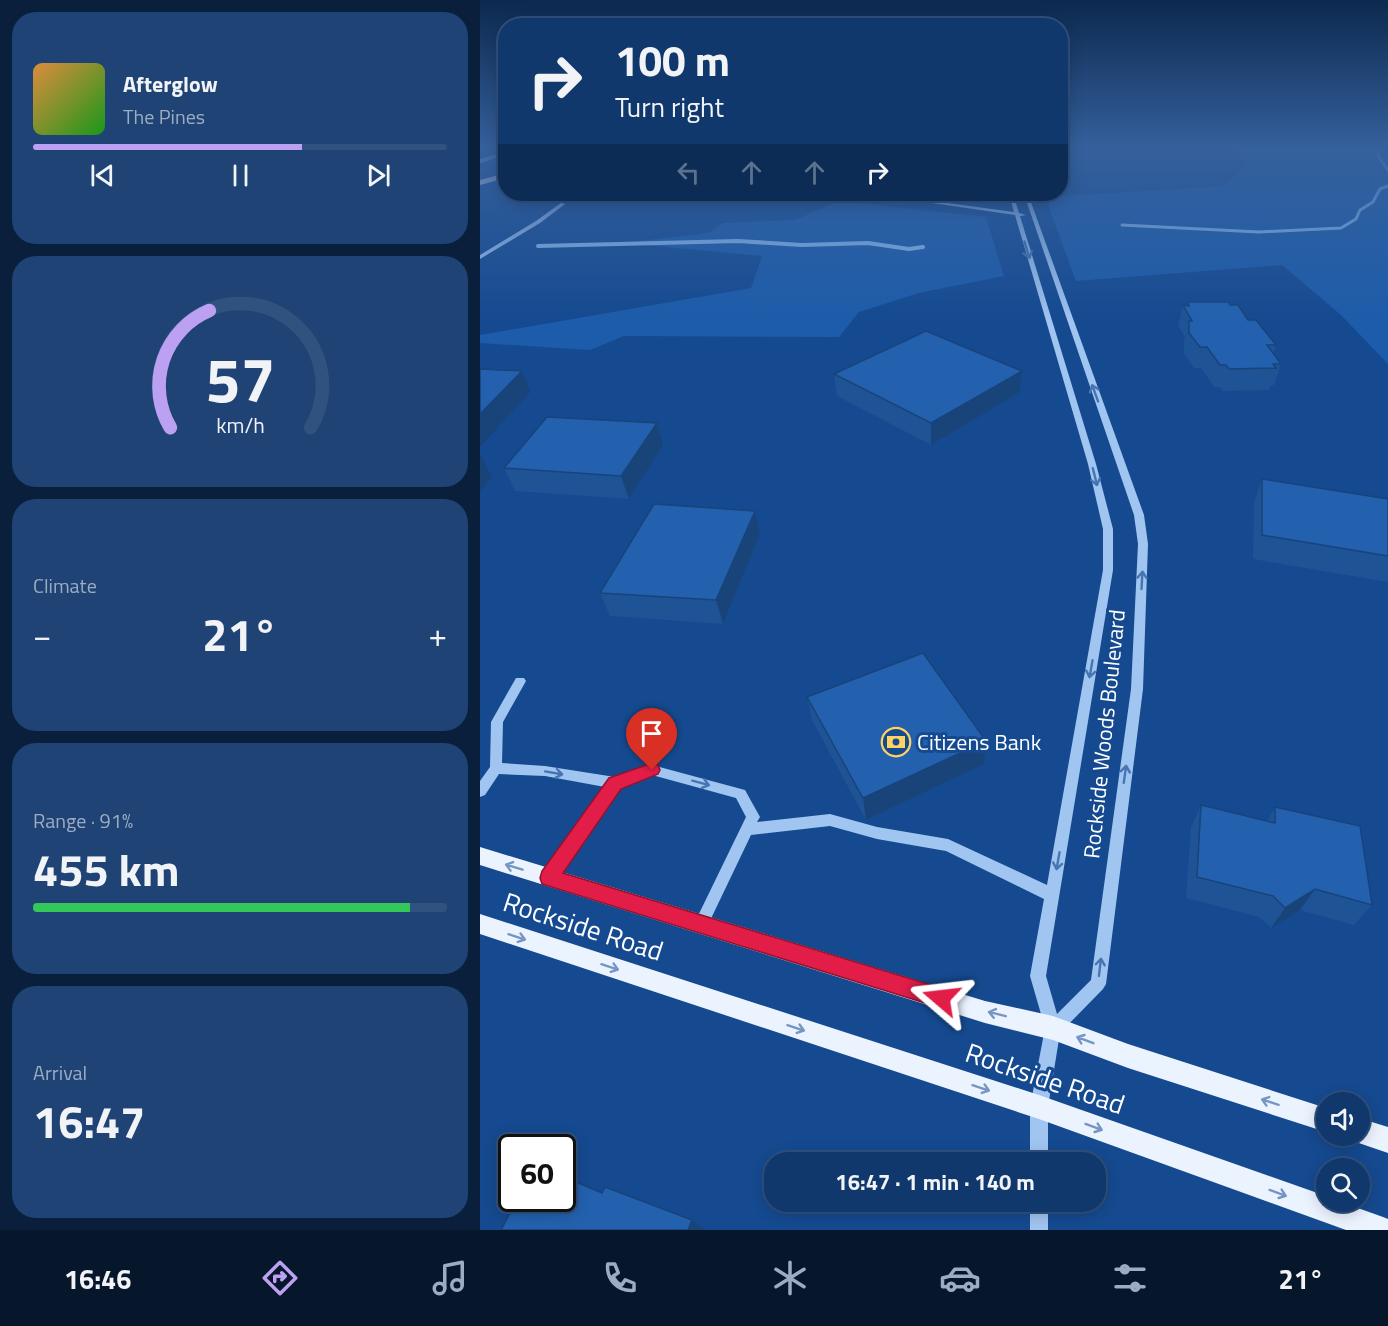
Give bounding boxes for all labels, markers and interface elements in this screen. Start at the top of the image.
text: 100 m [615,28,730,92]
icon: right [516,42,594,120]
text: Afterglow [123,67,218,101]
text: Turn right [615,86,724,127]
text: The Pines [123,101,205,132]
icon: left [672,156,705,189]
icon: ahead [735,156,768,189]
icon: ahead [798,156,831,189]
icon: right [861,156,894,189]
icon: previous [86,159,119,192]
icon: pause [224,159,257,192]
icon: next [362,159,395,192]
one-way arrow [1022,240,1033,259]
text: 57 [205,332,275,427]
one-way arrow [1089,384,1100,403]
text: km/h [216,410,264,442]
one-way arrow [1090,467,1102,486]
text: Climate [33,570,97,601]
one-way arrow [1137,570,1148,590]
text: 21° [202,600,278,668]
street label: Rockside Woods Boulevard [1074,608,1134,860]
text: − [33,610,51,660]
text: + [429,610,447,660]
one-way arrow [1085,658,1096,678]
pin [626,708,677,770]
icon: arrive [635,717,668,750]
place label: Citizens Bank [917,725,1042,759]
bank icon: Citizens Bank [880,726,912,758]
one-way arrow [1120,764,1131,784]
one-way arrow [544,767,564,778]
one-way arrow [691,778,710,789]
text: Range · 91% [33,805,133,836]
text: 455 km [33,835,179,903]
one-way arrow [1052,850,1063,870]
one-way arrow [505,861,524,872]
street label: Rockside Road [498,880,669,971]
one-way arrow [507,932,526,943]
one-way arrow [1095,958,1106,978]
one-way arrow [600,962,619,973]
position arrow [909,966,973,1030]
one-way arrow [987,1008,1006,1020]
one-way arrow [786,1023,805,1034]
street label: Rockside Road [960,1031,1131,1124]
one-way arrow [1077,1034,1095,1045]
text: Arrival [33,1057,87,1088]
one-way arrow [971,1083,990,1094]
text: 16:47 [33,1087,145,1155]
map controls [1316,1092,1370,1212]
button: sound [1316,1092,1370,1146]
one-way arrow [1261,1096,1280,1107]
one-way arrow [1084,1122,1103,1133]
speed limit sign: 60 [498,1134,576,1212]
button: search [1316,1158,1370,1212]
text: 16:47 · 1 min · 140 m [835,1165,1035,1199]
one-way arrow [1268,1188,1287,1199]
icon: directions [259,1257,301,1299]
icon: music [429,1257,471,1299]
icon: phone [599,1257,641,1299]
icon: climate [769,1257,811,1299]
icon: car [939,1257,981,1299]
icon: filters [1109,1257,1151,1299]
text: 16:46 [64,1258,131,1299]
text: 21° [1279,1258,1324,1299]

